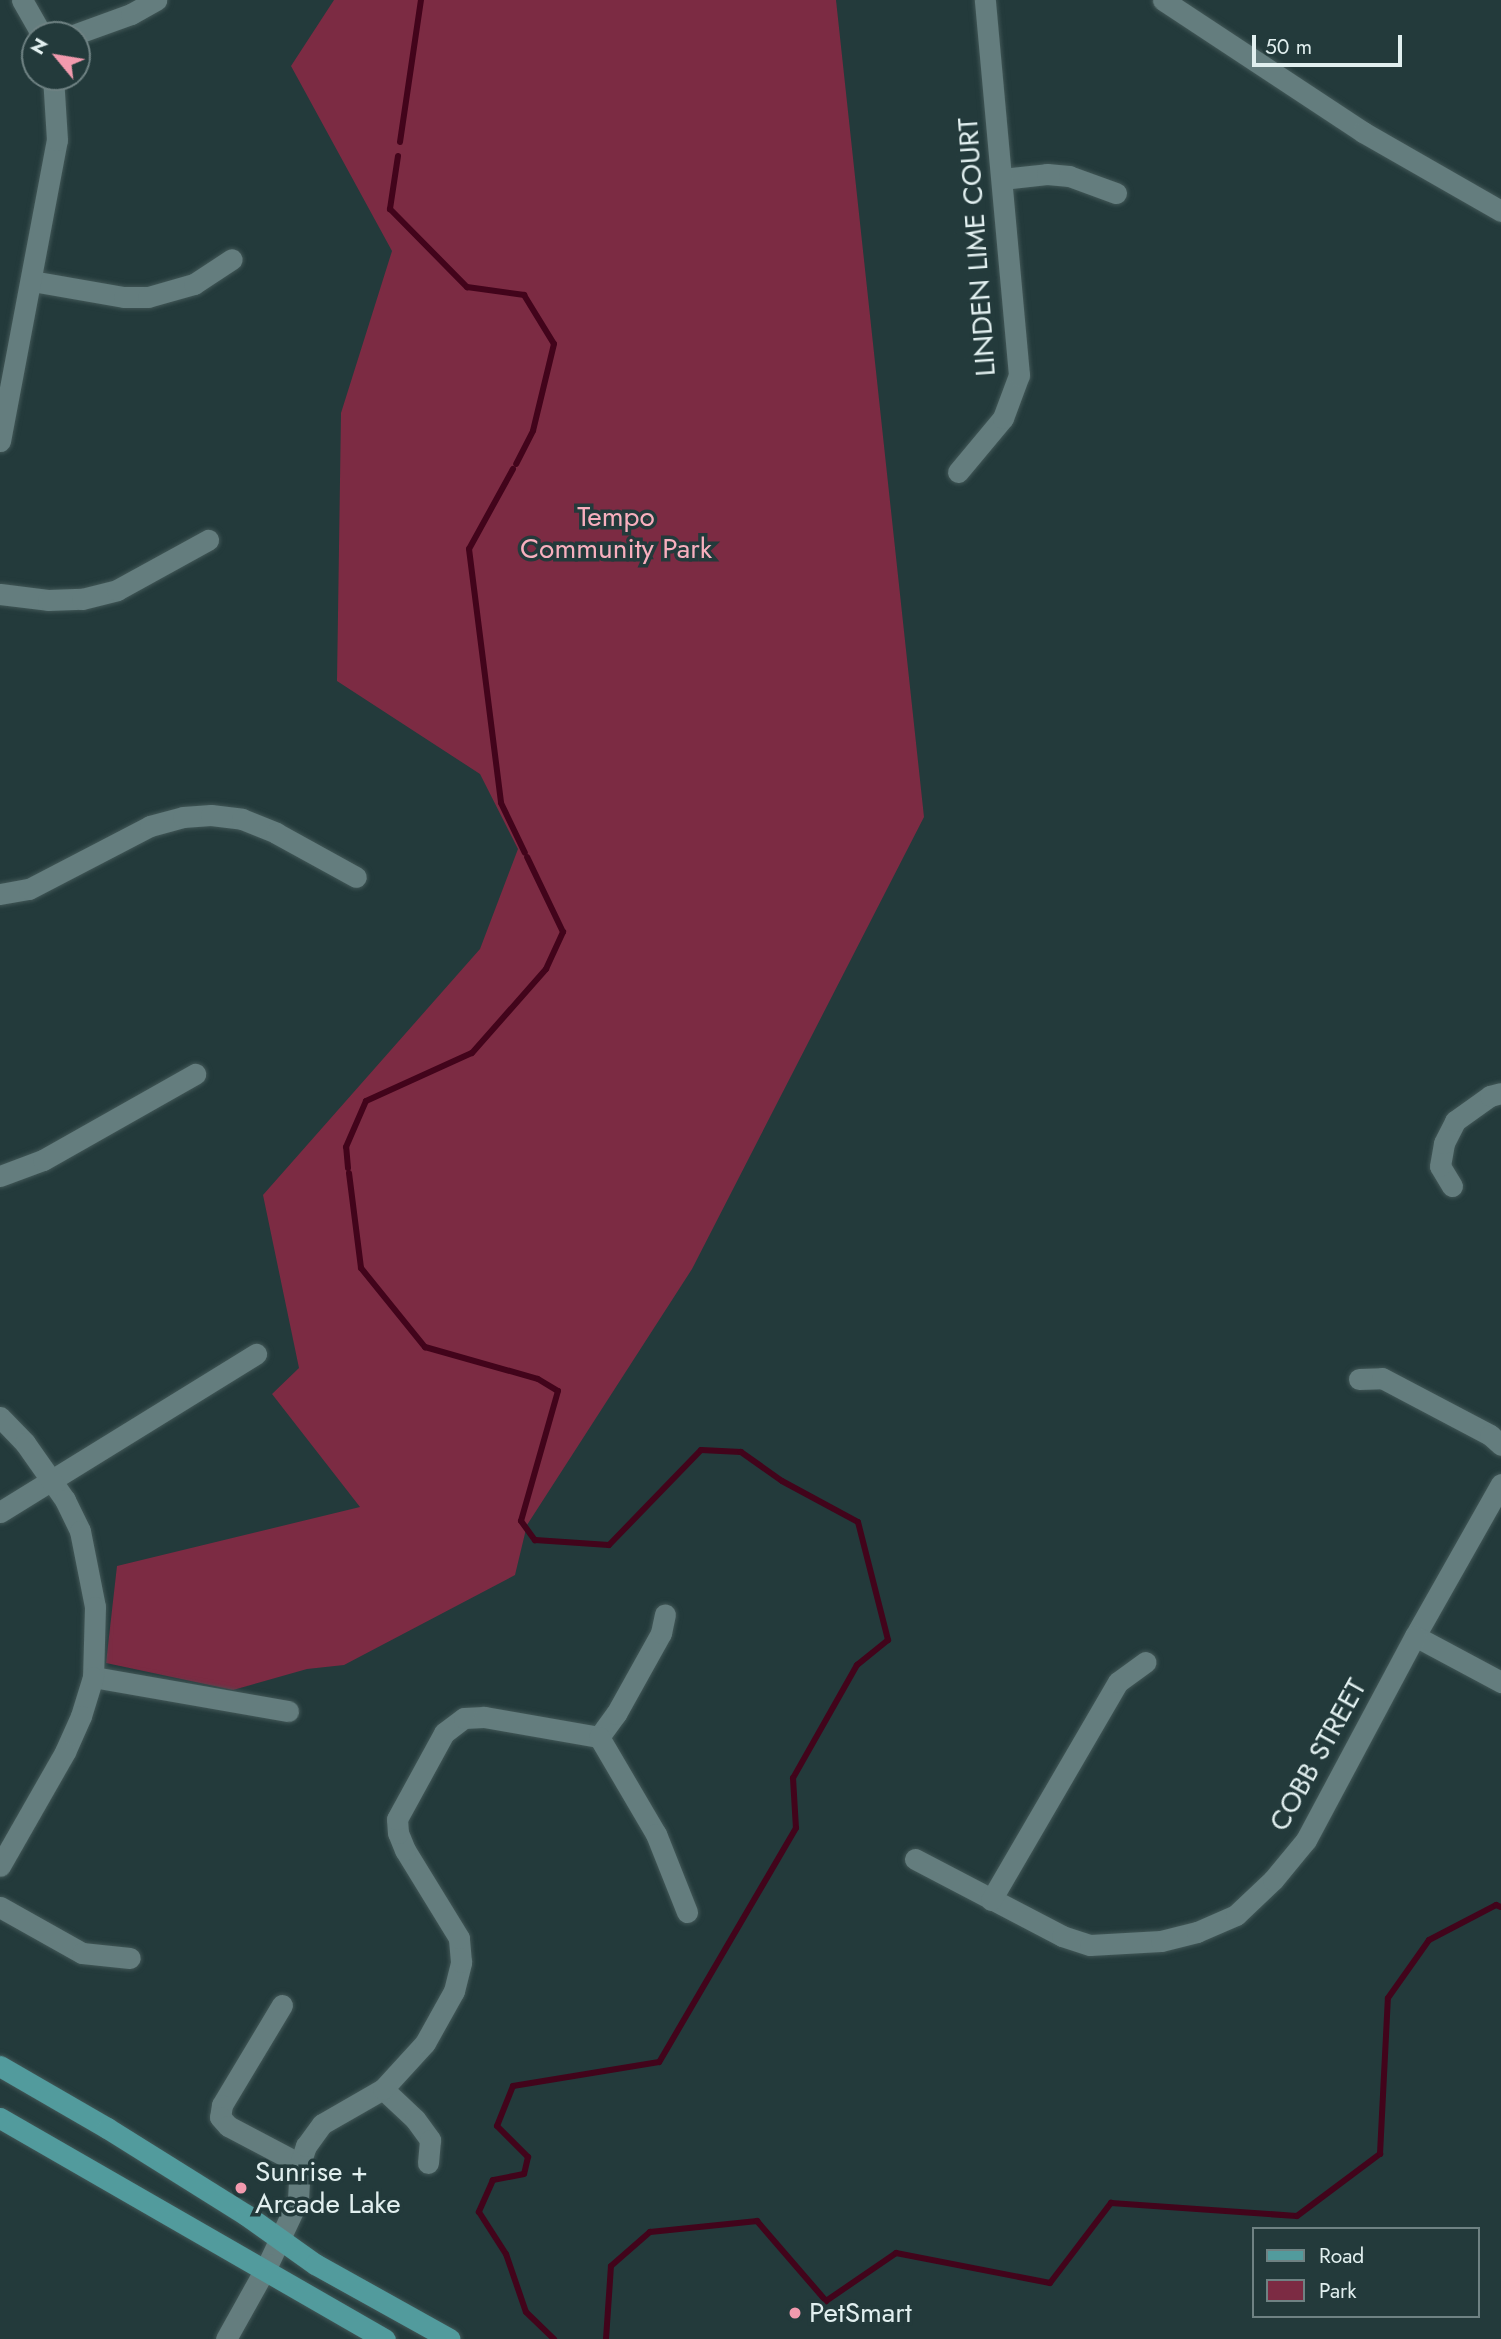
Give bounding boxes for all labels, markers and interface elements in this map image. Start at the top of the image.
north arrow [21,21,91,91]
scale bar [1256,21,1406,65]
text: 50 m [1265,32,1312,62]
text: N [24,33,55,60]
street label: LINDEN LIME COURT [951,117,1003,377]
park label: Tempo Community Park [520,500,712,566]
street label: COBB STREET [1262,1673,1374,1837]
place label: Sunrise + Arcade Lake [255,2155,401,2221]
marker: Sunrise + Arcade Lake [233,2180,249,2196]
legend [1252,2227,1480,2318]
text: Road [1319,2241,1364,2271]
text: Park [1319,2276,1356,2306]
place label: PetSmart [809,2296,912,2330]
marker: PetSmart [787,2305,803,2321]

